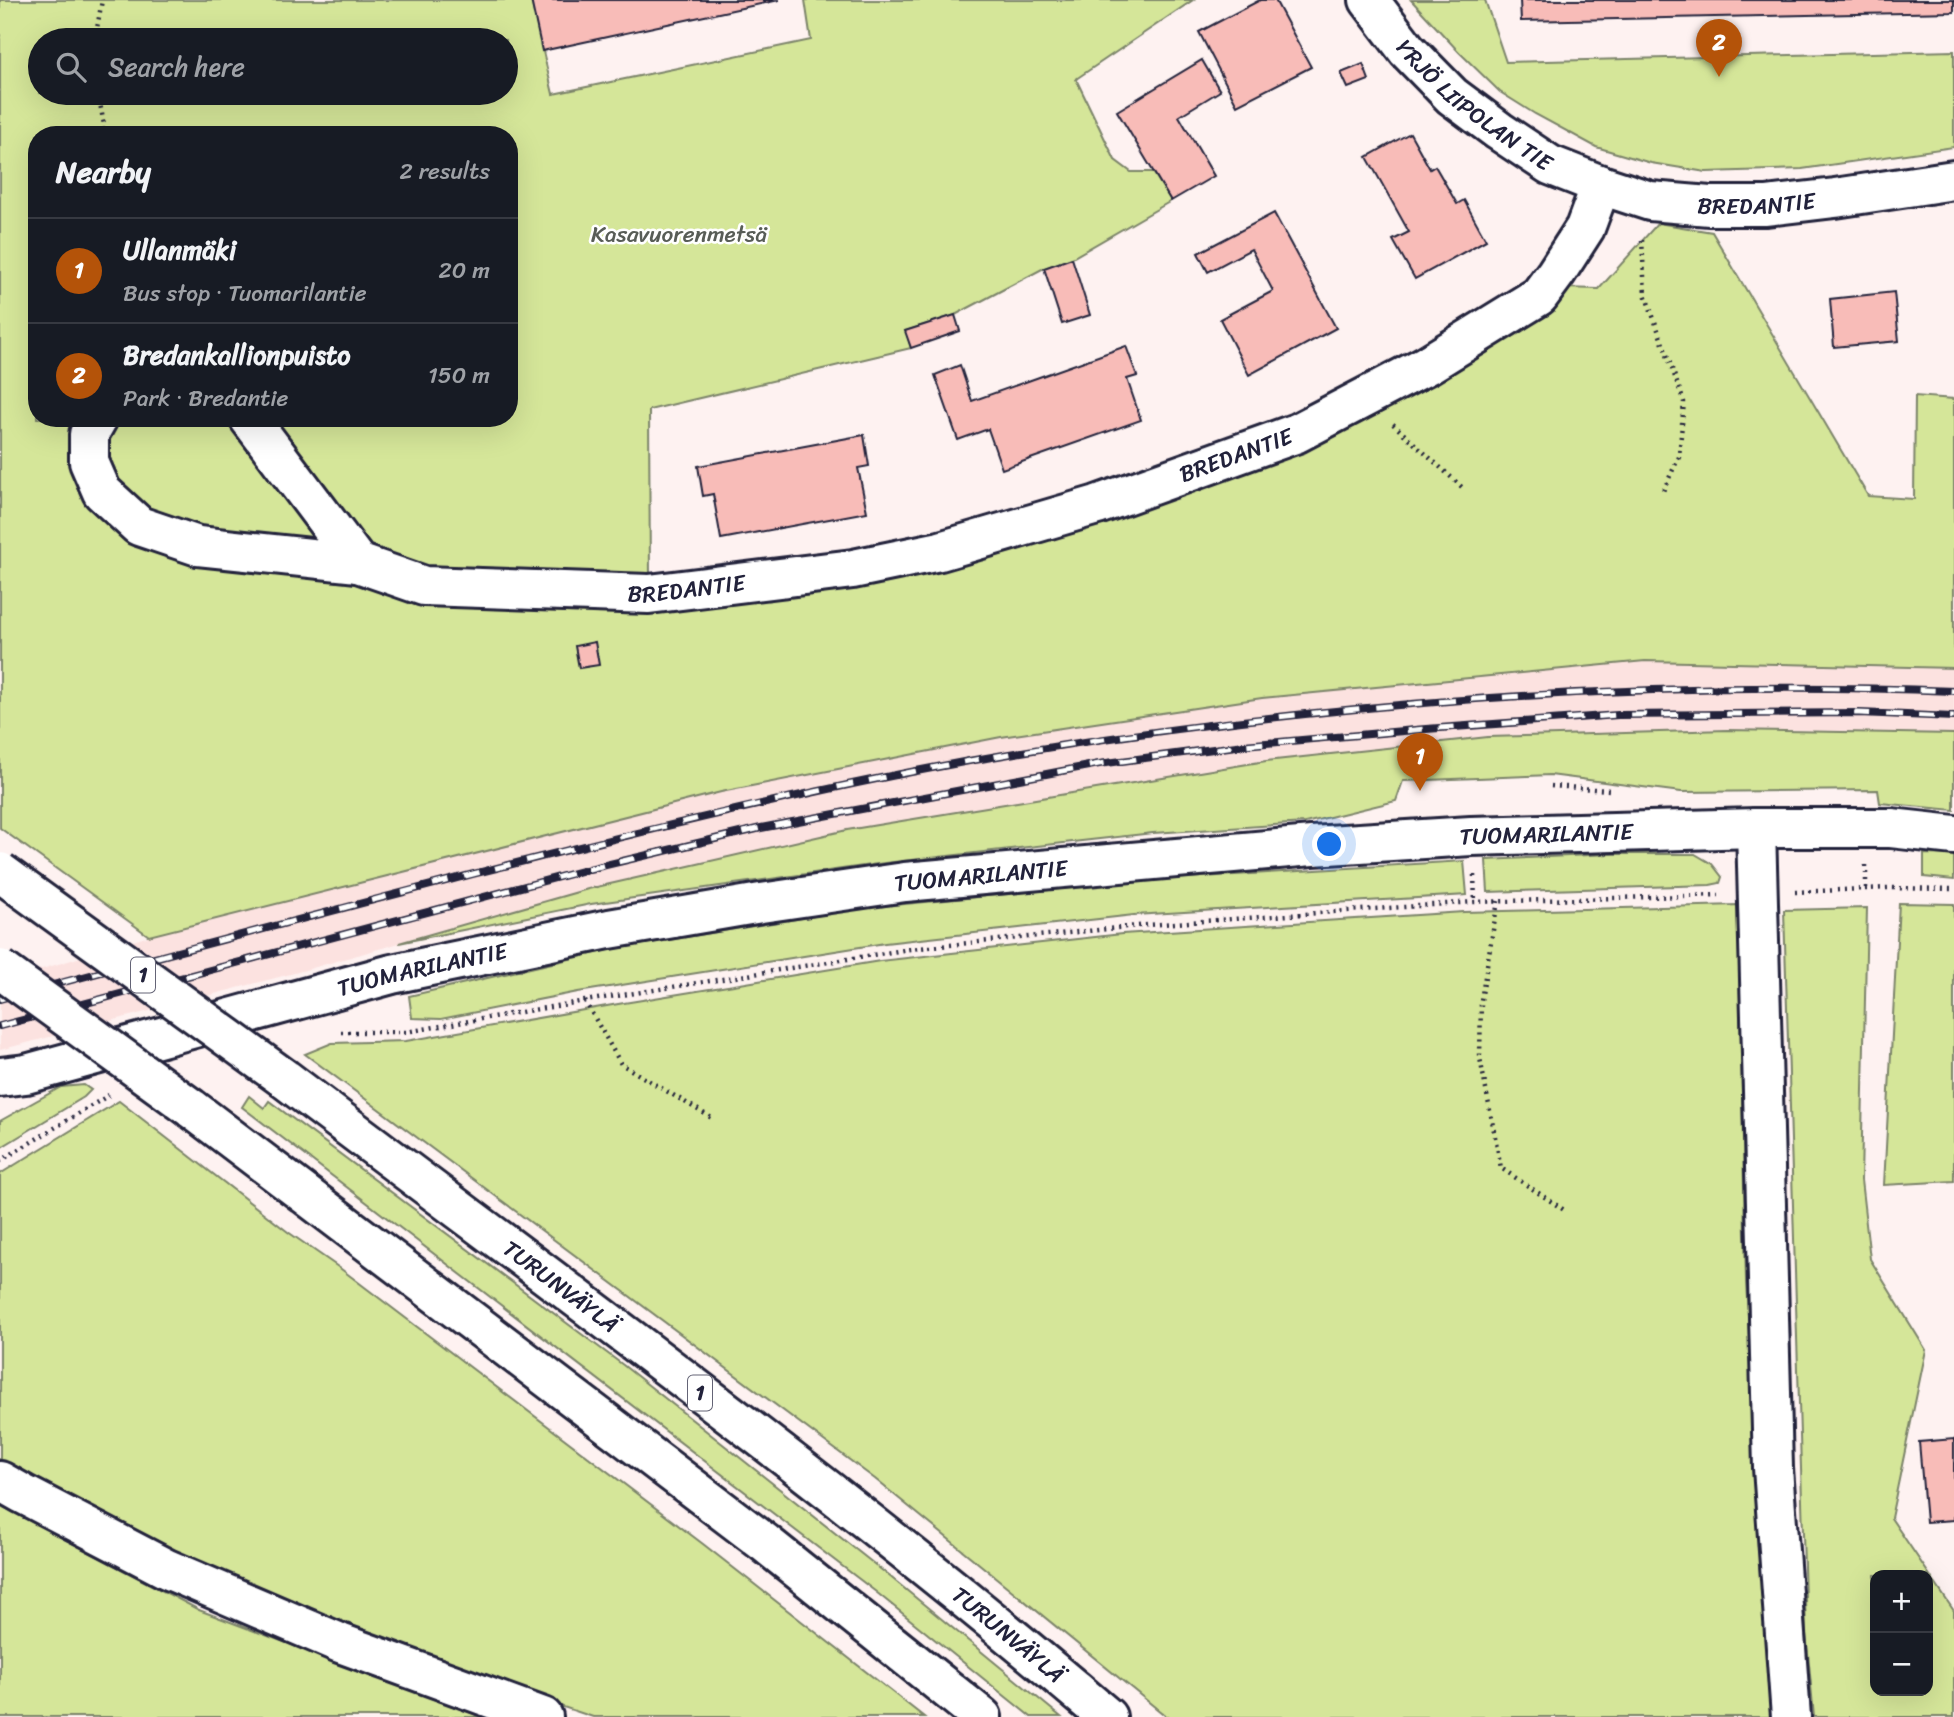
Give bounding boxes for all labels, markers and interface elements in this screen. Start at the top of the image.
pin: 2 [1696,19,1742,77]
search box [28,28,518,105]
street label: YRJÖ LIIPOLAN TIE [1385,30,1562,183]
text: Search here [108,44,245,90]
icon: search [52,48,90,86]
text: Nearby [56,145,151,199]
text: 2 results [399,151,490,192]
street label: BREDANTIE [1696,180,1819,227]
park label: Kasavuorenmetsä [591,214,769,255]
text: Ullanmäki [123,227,236,273]
text: 1 [74,250,84,291]
text: 20 m [439,250,490,291]
text: Bus stop · Tuomarilantie [123,273,367,314]
text: Bredankallionpuisto [123,332,350,378]
text: 2 [72,355,86,396]
text: 150 m [428,355,490,396]
text: Park · Bredantie [123,378,288,419]
street label: BREDANTIE [1174,416,1300,495]
street label: BREDANTIE [627,562,749,616]
pin: 1 [1397,733,1443,791]
street label: TUOMARILANTIE [1458,811,1635,858]
your location [1312,827,1346,861]
street label: TUOMARILANTIE [892,848,1070,904]
street label: TUOMARILANTIE [332,930,512,1009]
road number: 1 [131,958,155,992]
street label: TURUNVÄYLÄ [493,1229,630,1346]
road number: 1 [688,1376,712,1410]
map controls [1870,1570,1933,1696]
button: + [1870,1570,1933,1633]
street label: TURUNVÄYLÄ [942,1575,1076,1696]
button: − [1870,1633,1933,1696]

